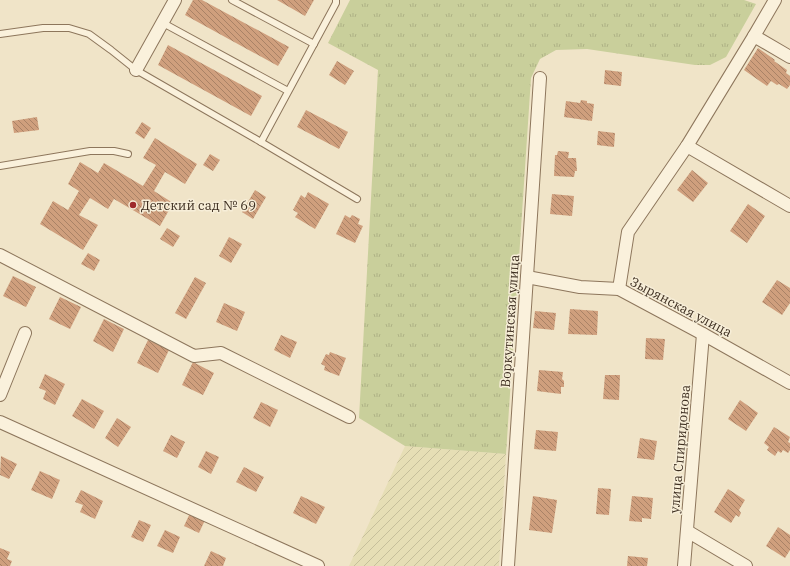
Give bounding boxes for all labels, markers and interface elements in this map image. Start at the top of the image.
place label: Детский сад № 69 [141,197,256,214]
marker: Детский сад № 69 [128,200,138,210]
street label: Воркутинская улица [497,254,523,388]
street label: Зырянская улица [627,273,735,341]
street label: улица Спиридонова [666,384,694,514]

